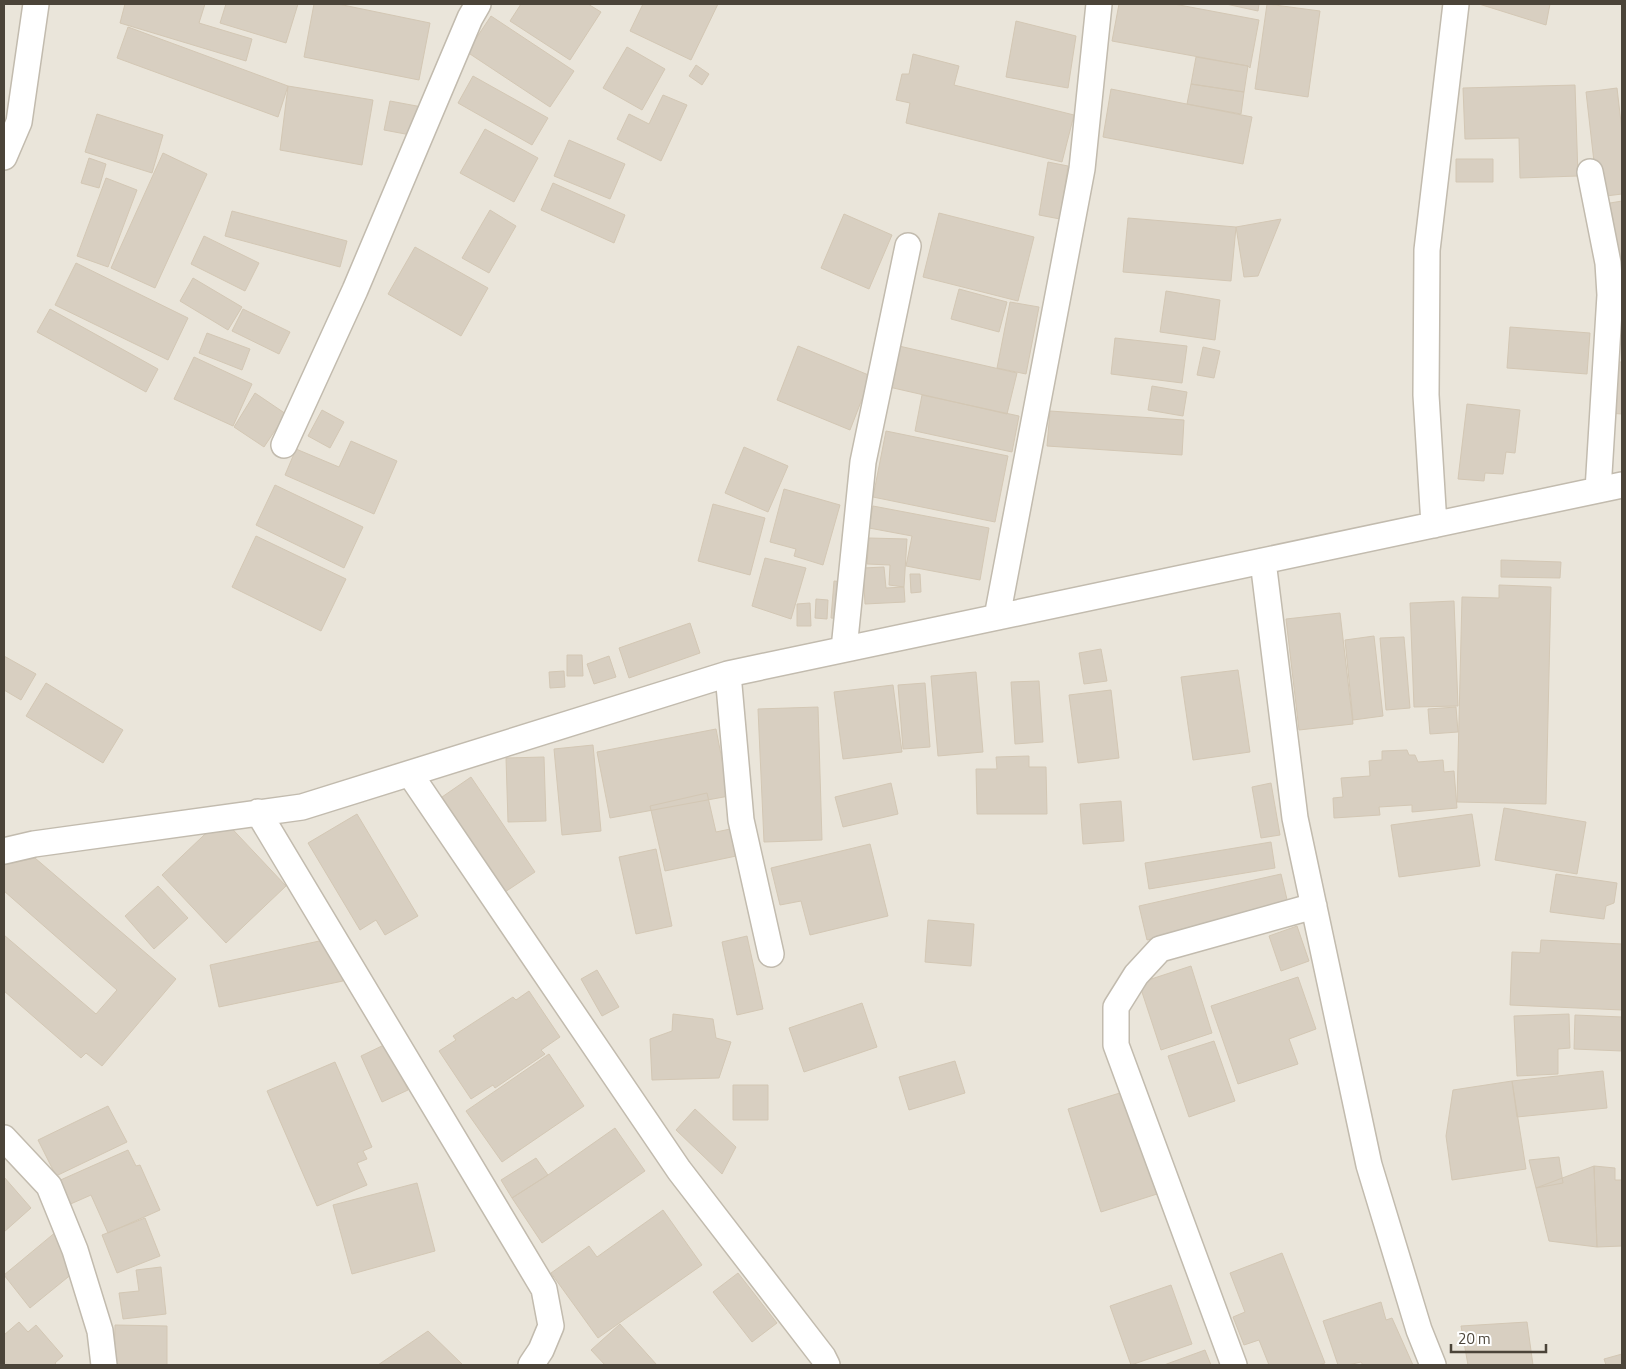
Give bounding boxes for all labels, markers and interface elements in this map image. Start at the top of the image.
scale bar [1451,1322,1546,1354]
text: 20 m [1458,1327,1491,1350]

